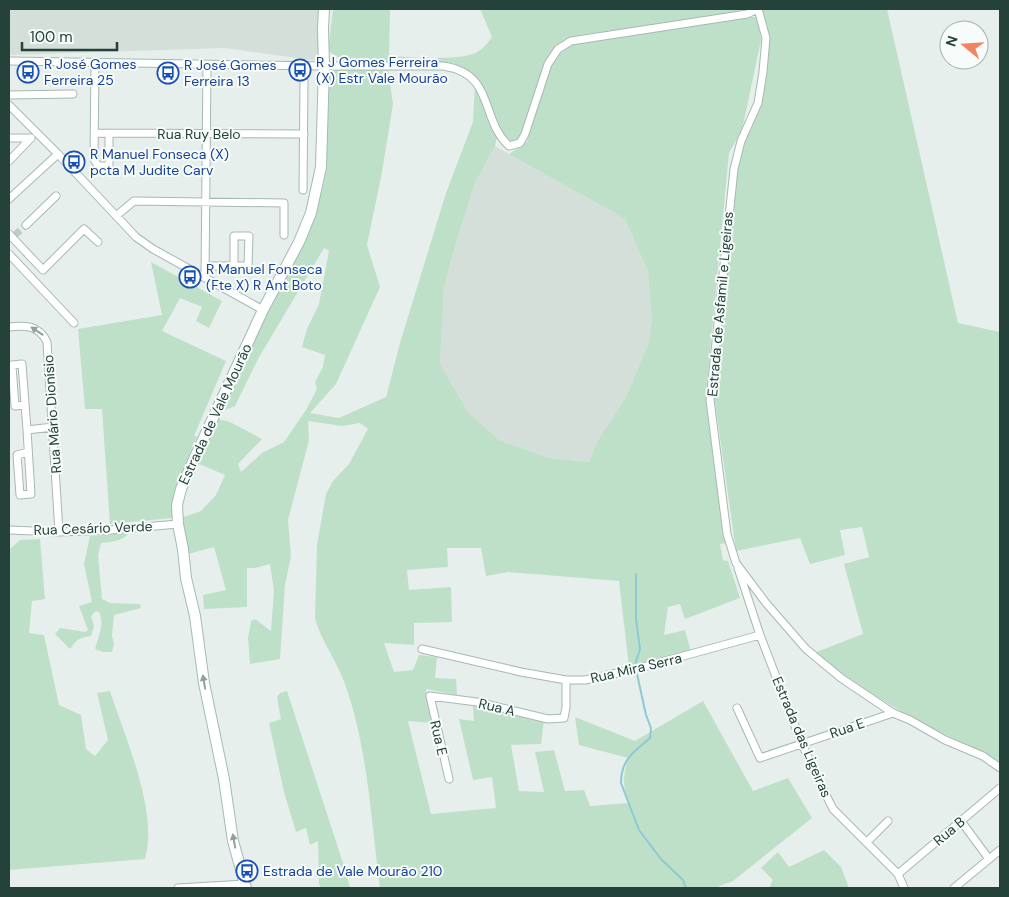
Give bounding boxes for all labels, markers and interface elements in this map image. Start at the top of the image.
scale bar [22,20,118,52]
north arrow [939,20,989,70]
text: 100 m [30,27,73,47]
text: N [941,33,962,49]
place label: R J Gomes Ferreira (X) Estr Vale Mourão [316,53,448,87]
place label: R José Gomes Ferreira 25 [44,55,136,89]
place label: R José Gomes Ferreira 13 [184,56,276,90]
bus stop icon: R J Gomes Ferreira (X) Estr Vale Mourão [288,58,312,82]
bus stop icon: R José Gomes Ferreira 25 [16,60,40,84]
bus stop icon: R José Gomes Ferreira 13 [156,61,180,85]
street label: Rua Ruy Belo [157,125,241,143]
place label: R Manuel Fonseca (X) pcta M Judite Carv [90,145,229,179]
bus stop icon: R Manuel Fonseca (X) pcta M Judite Carv [62,150,86,174]
street label: Estrada de Asfamil e Ligeiras [703,211,737,397]
place label: R Manuel Fonseca (Fte X) R Ant Boto [206,260,322,294]
bus stop icon: R Manuel Fonseca (Fte X) R Ant Boto [178,265,202,289]
one-way arrow [30,326,44,336]
street label: Estrada de Vale Mourão [174,341,256,487]
street label: Rua Mário Dionísio [39,354,65,474]
street label: Rua Cesário Verde [33,517,153,539]
street label: Rua Mira Serra [588,649,684,687]
one-way arrow [200,673,208,689]
street label: Estrada das Ligeiras [768,674,836,800]
street label: Rua A [477,694,517,720]
street label: Rua E [827,714,867,742]
street label: Rua E [426,719,452,757]
street label: Rua B [929,812,969,850]
one-way arrow [229,833,237,849]
bus stop icon: Estrada de Vale Mourão 210 [235,859,259,883]
place label: Estrada de Vale Mourão 210 [263,862,442,880]

